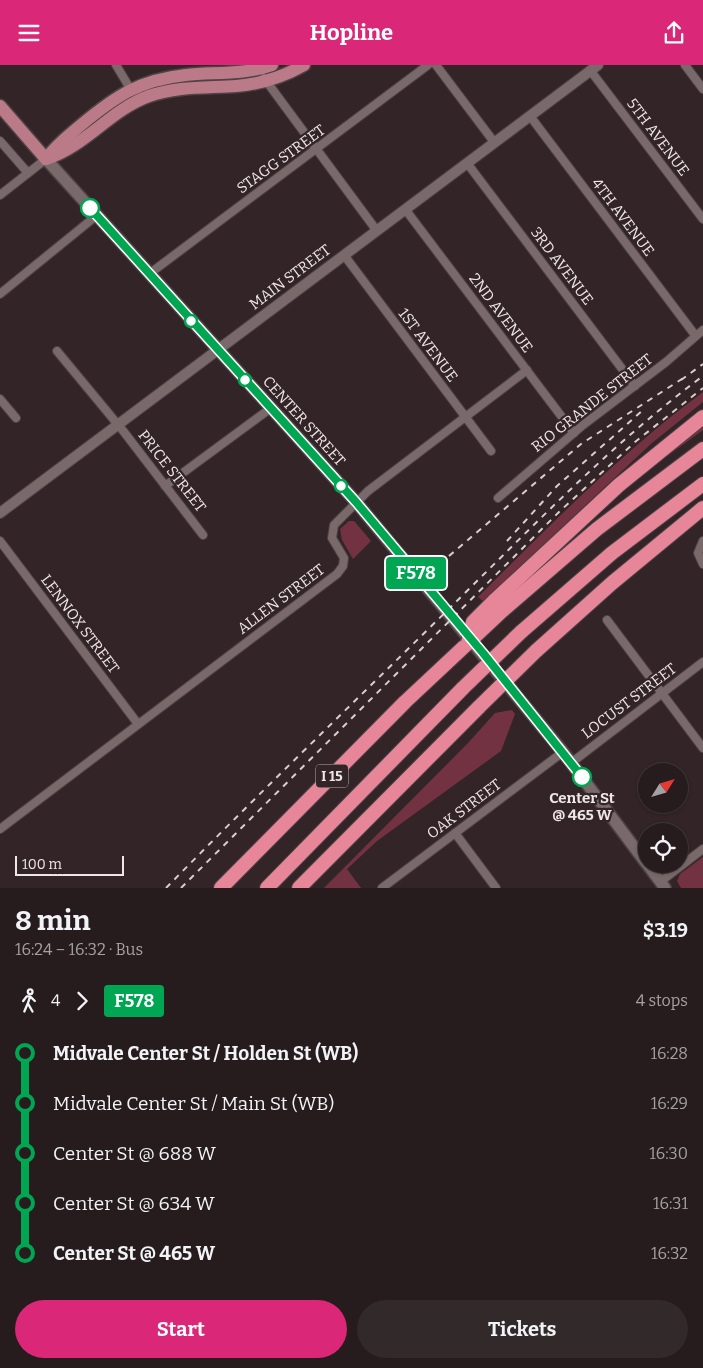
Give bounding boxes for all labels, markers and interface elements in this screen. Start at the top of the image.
icon: menu [15,19,43,47]
text: Hopline [310,19,393,46]
icon: share [660,19,688,47]
street label: 5TH AVENUE [623,95,693,179]
street label: STAGG STREET [233,121,329,197]
street label: 4TH AVENUE [588,174,658,260]
unlabelled marker [80,198,100,218]
street label: 3RD AVENUE [527,224,597,308]
street label: MAIN STREET [246,241,334,313]
street label: 2ND AVENUE [465,270,537,356]
street label: 1ST AVENUE [395,305,461,385]
unlabelled marker [184,314,198,328]
street label: RIO GRANDE STREET [528,350,656,456]
street label: CENTER STREET [259,372,349,470]
unlabelled marker [238,373,252,387]
street label: PRICE STREET [134,426,210,516]
unlabelled marker [334,479,348,493]
line badge: F578 [381,557,451,589]
street label: ALLEN STREET [234,560,328,638]
text: F578 [396,562,436,584]
street label: LENNOX STREET [37,571,123,677]
street label: LOCUST STREET [578,659,680,742]
north arrow [638,763,688,813]
map controls [638,763,688,873]
road number: I 15 [316,764,348,787]
marker: Center St @ 465 W [572,767,592,787]
street label: OAK STREET [423,775,505,843]
place label: Center St @ 465 W [549,789,615,824]
button: locate [638,823,688,873]
scale bar [15,853,124,876]
text: 100 m [22,856,62,873]
text: 8 min [15,904,91,937]
text: $3.19 [643,919,688,942]
text: 16:24 – 16:32 · Bus [15,940,143,959]
icon: walk [15,987,43,1015]
icon: forward [68,987,96,1015]
text: F578 [114,990,154,1012]
text: 4 [51,991,60,1010]
text: 4 stops [636,991,688,1010]
text: Midvale Center St / Holden St (WB) [53,1042,358,1065]
text: 16:28 [650,1044,688,1063]
text: Midvale Center St / Main St (WB) [53,1092,334,1115]
text: 16:29 [651,1094,688,1113]
text: Center St @ 688 W [53,1142,216,1165]
text: 16:30 [649,1144,688,1163]
text: Center St @ 634 W [53,1192,215,1215]
text: 16:31 [653,1194,688,1213]
text: Center St @ 465 W [53,1242,215,1265]
text: 16:32 [651,1244,688,1263]
button: Start [15,1300,347,1358]
button: Tickets [357,1300,688,1358]

